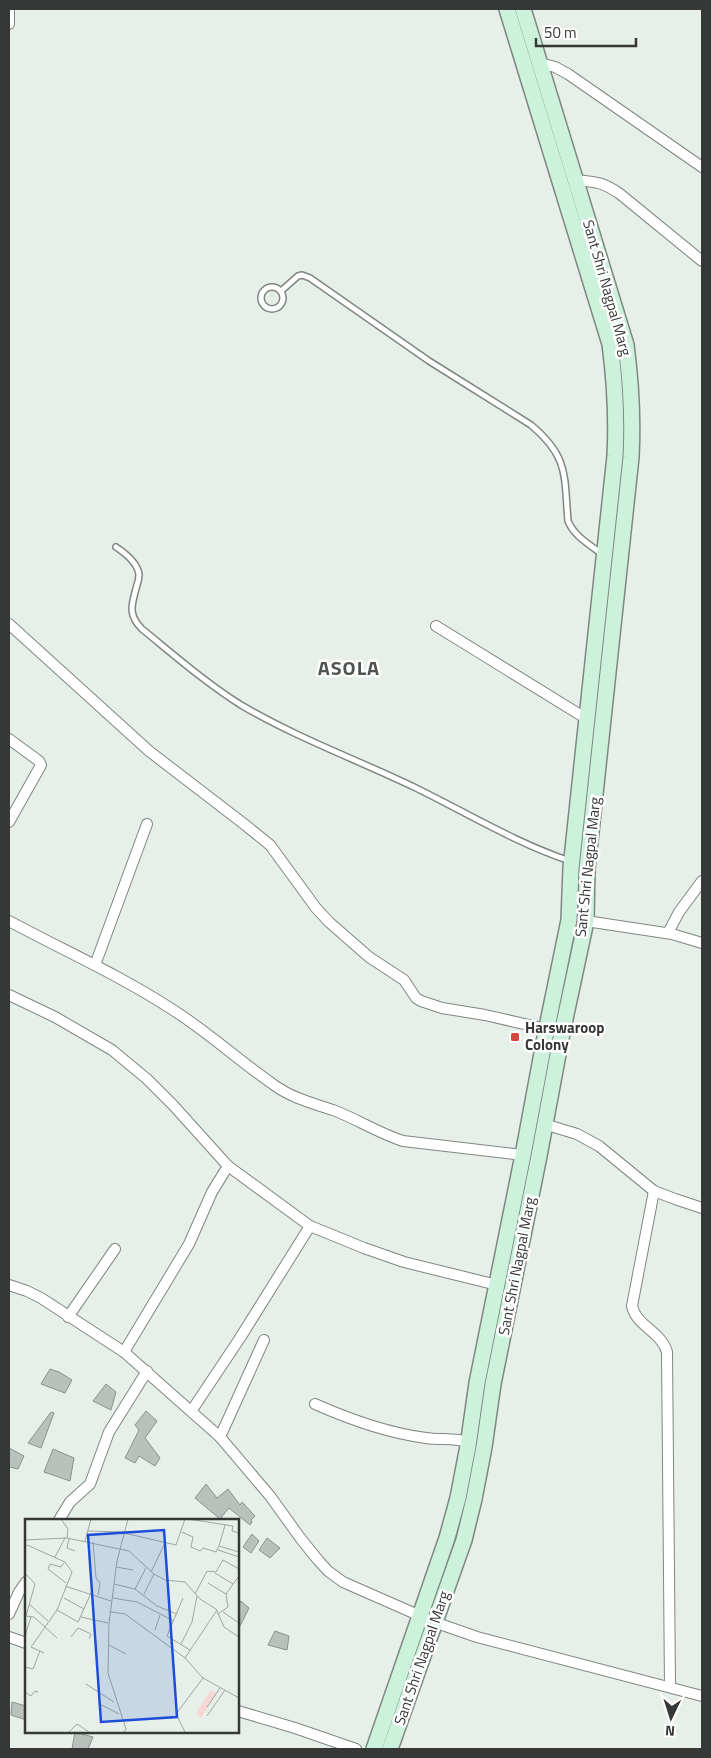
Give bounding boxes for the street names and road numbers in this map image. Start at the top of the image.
street label: Sant Shri Nagpal Marg [577,217,638,359]
street label: Sant Shri Nagpal Marg [569,796,606,938]
street label: Sant Shri Nagpal Marg [492,1194,541,1337]
street label: Sant Shri Nagpal Marg [388,1587,455,1728]

